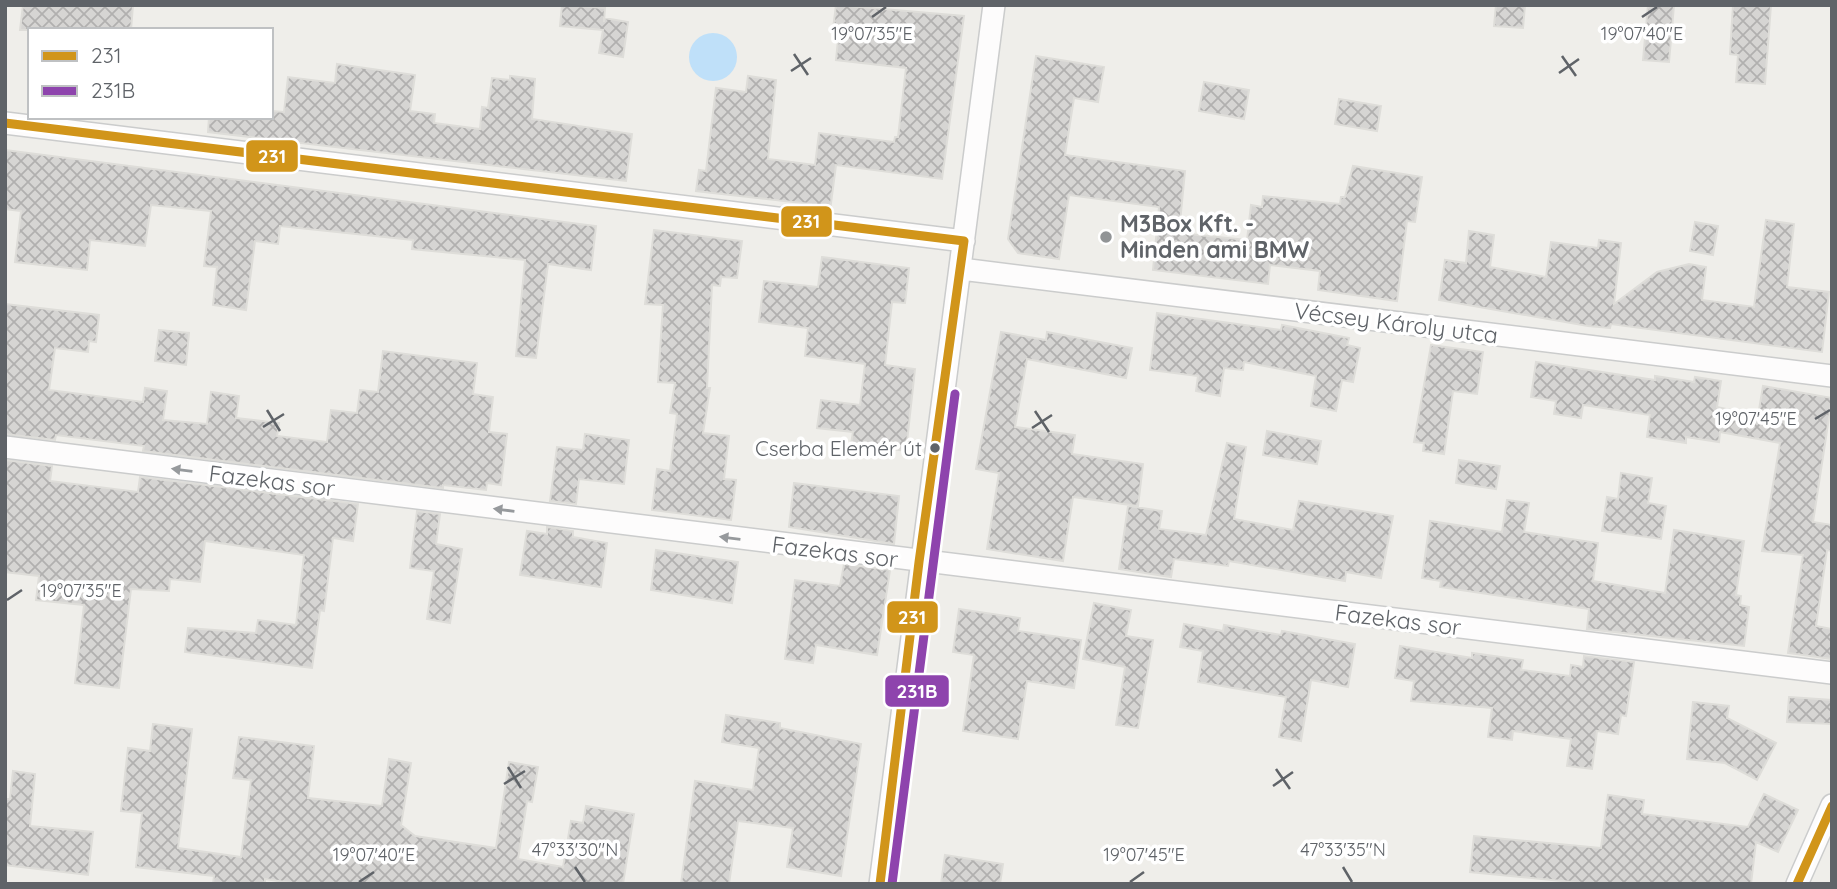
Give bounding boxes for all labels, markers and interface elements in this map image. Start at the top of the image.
text: 19°07'35"E [831,22,913,45]
text: 19°07'40"E [1601,22,1683,45]
legend [28,28,273,119]
text: 231 [91,42,121,68]
text: 231B [91,77,135,103]
line badge: 231 [245,139,299,173]
text: 231 [258,144,286,168]
line badge: 231 [780,205,833,238]
text: 231 [792,209,820,233]
place label: M3Box Kft. - Minden ami BMW [1120,209,1310,264]
marker: M3Box Kft. - Minden ami BMW [1098,229,1114,245]
street label: Vécsey Károly utca [1292,296,1500,349]
text: 19°07'45"E [1715,407,1797,430]
place label: Cserba Elemér út [755,435,922,461]
marker: Cserba Elemér út [928,441,942,455]
street label: Fazekas sor [207,458,337,503]
one-way arrow [170,464,192,475]
one-way arrow [493,505,515,516]
street label: Fazekas sor [770,529,900,574]
one-way arrow [719,533,741,544]
text: 19°07'35"E [40,579,122,602]
street label: Fazekas sor [1333,597,1463,642]
line badge: 231 [886,600,939,634]
text: 231 [898,605,926,629]
line badge: 231B [884,674,950,708]
text: 231B [897,679,937,703]
text: 47°33'30"N [532,838,618,861]
text: 47°33'35"N [1300,838,1386,861]
text: 19°07'40"E [333,843,415,866]
text: 19°07'45"E [1103,843,1185,866]

